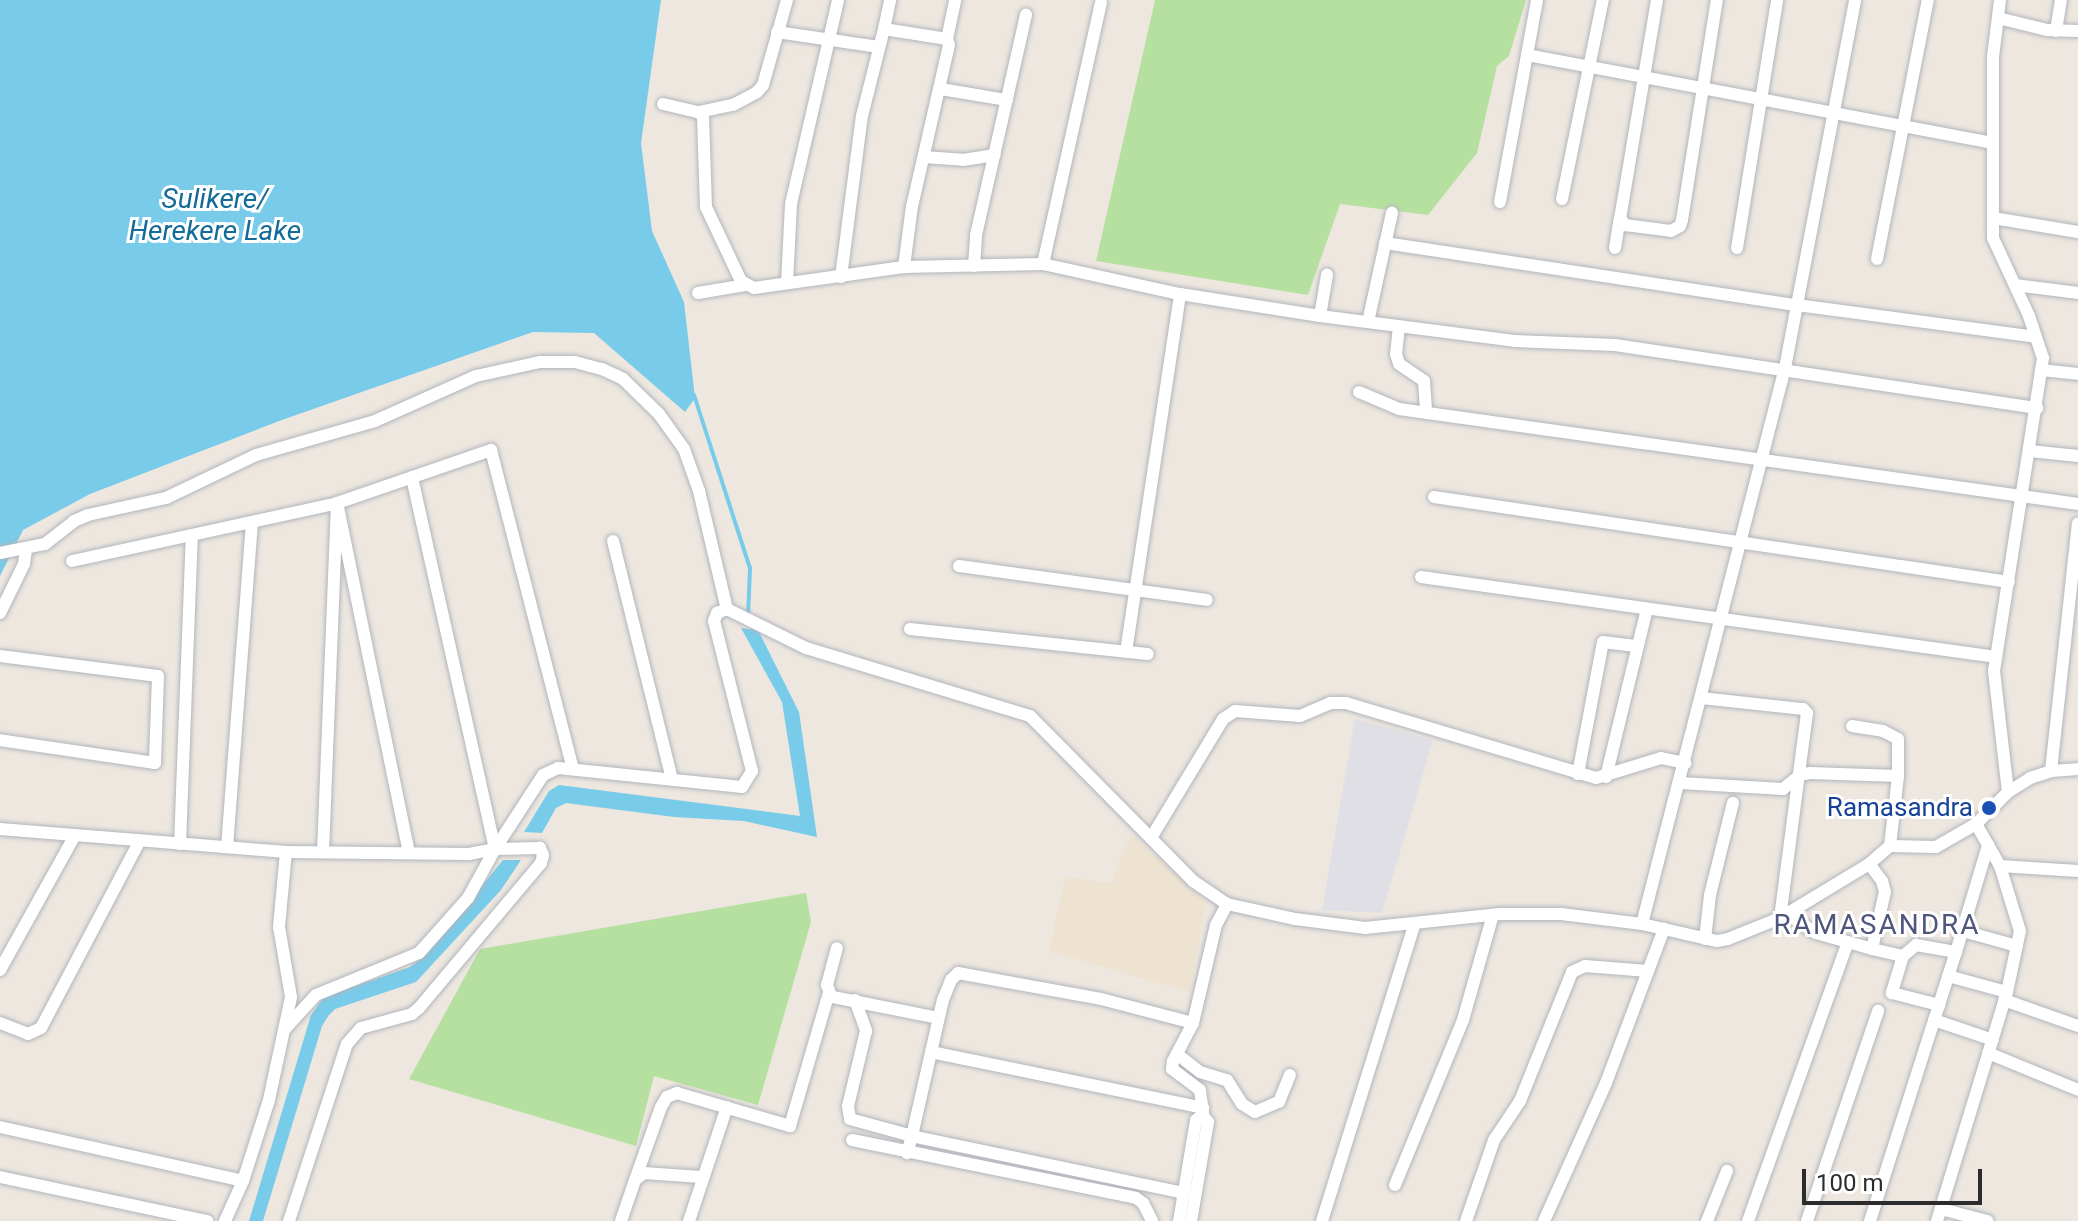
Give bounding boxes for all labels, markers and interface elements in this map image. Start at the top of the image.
water label: Sulikere/ Herekere Lake [129,182,301,248]
place label: Ramasandra [1827,792,1973,824]
marker: Ramasandra [1980,799,1998,817]
district label: RAMASANDRA [1773,908,1981,942]
scale bar [1806,1153,1986,1203]
text: 100 m [1816,1169,1883,1197]

